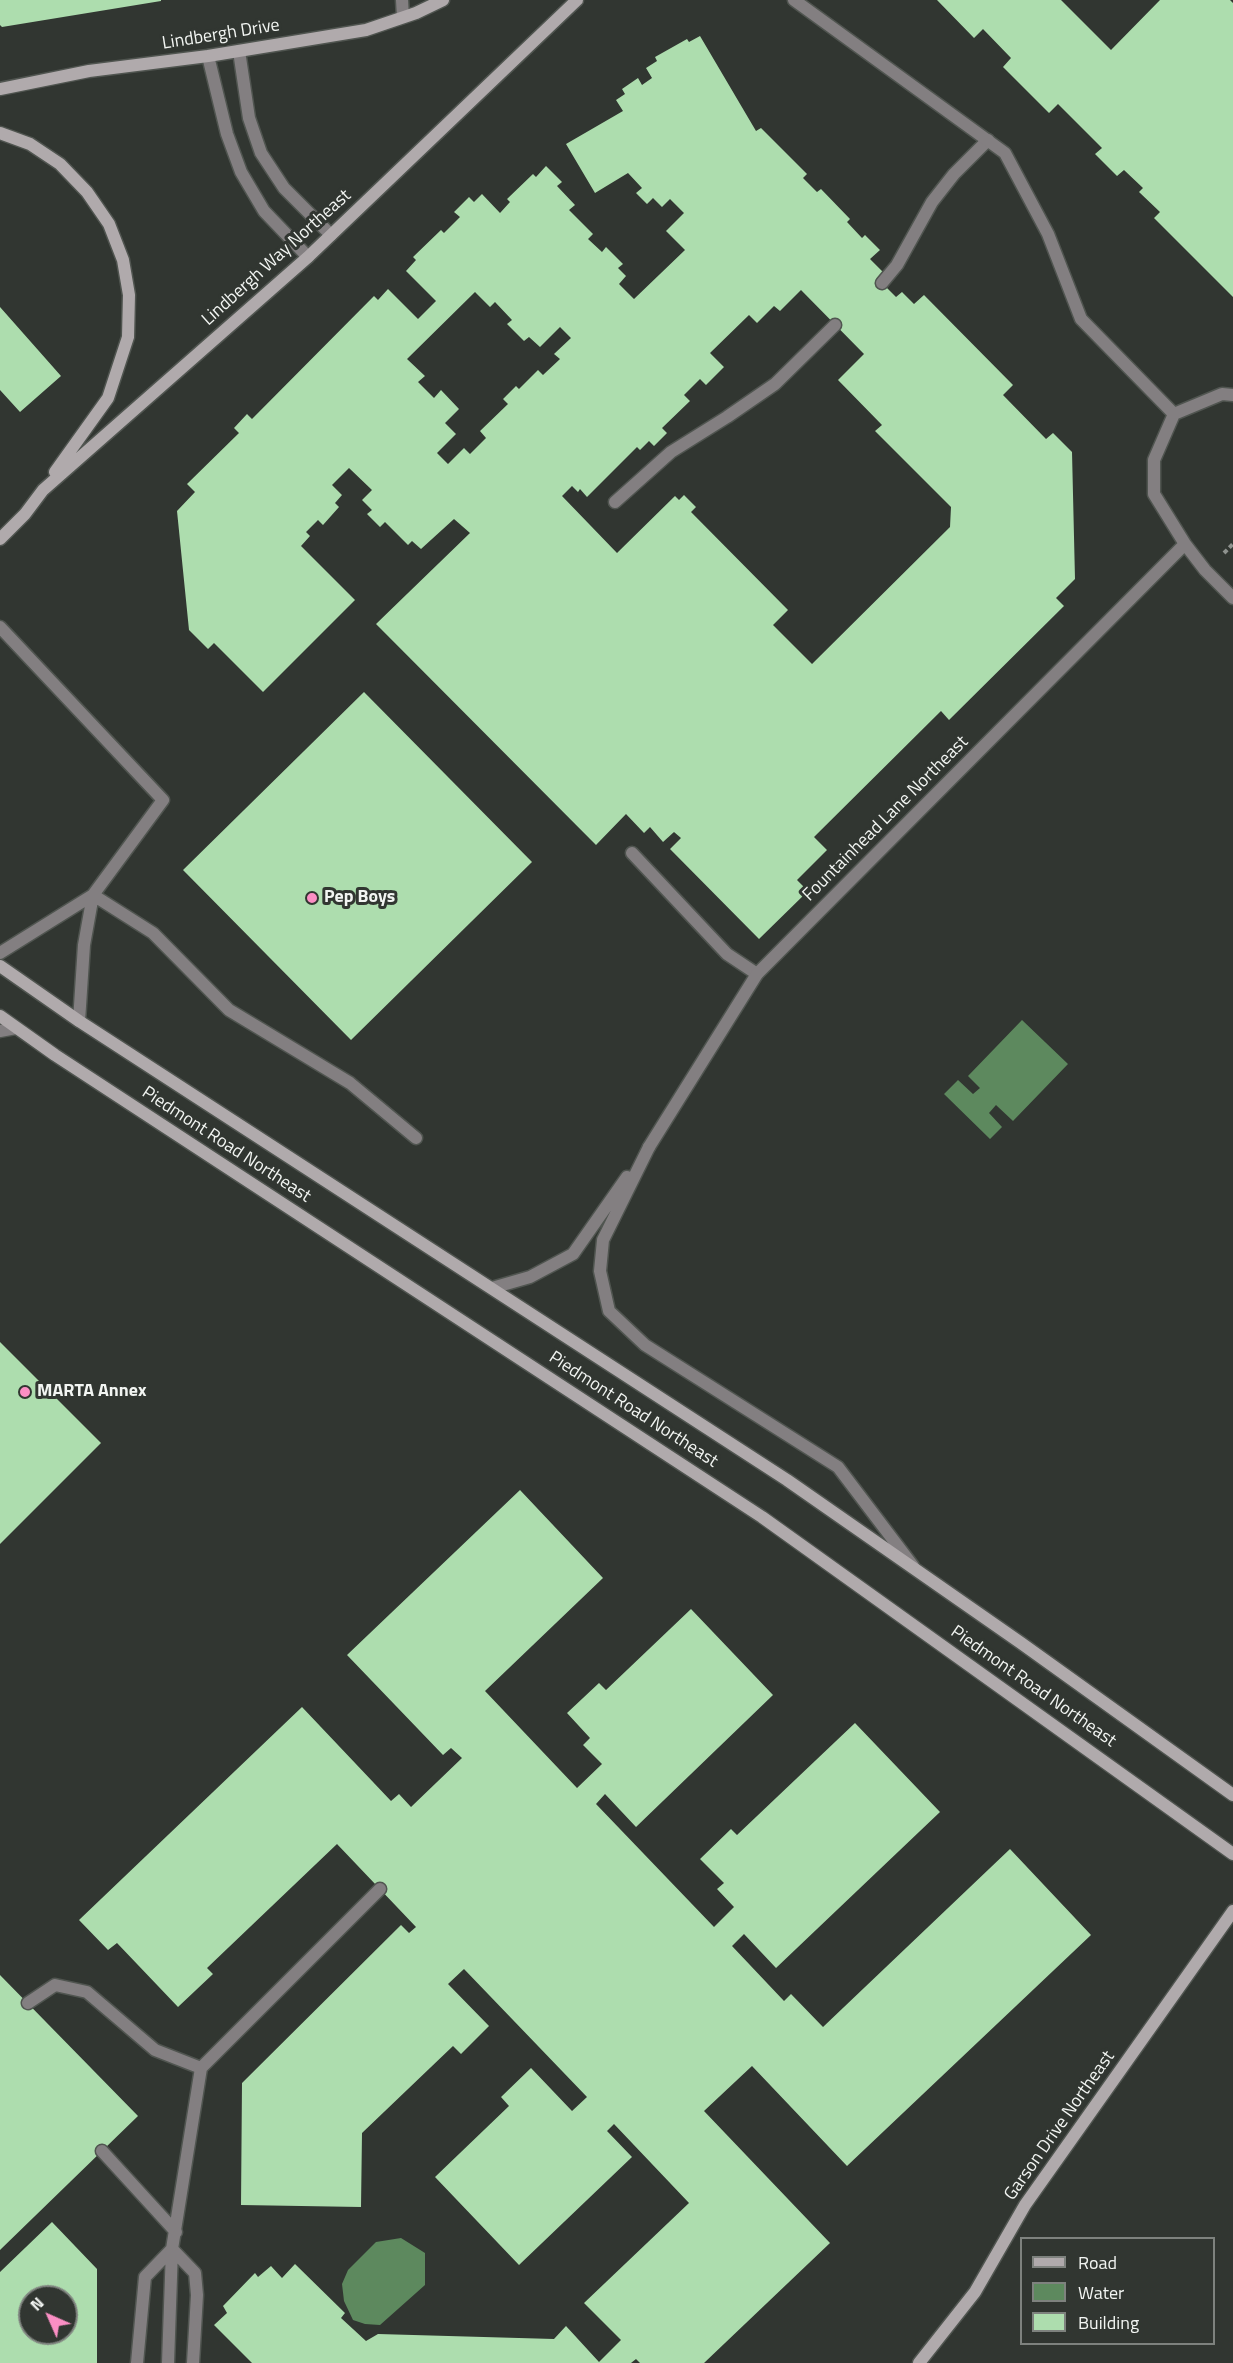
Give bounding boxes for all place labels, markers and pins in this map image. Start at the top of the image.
place label: Pep Boys [324,887,395,909]
marker: Pep Boys [305,891,319,905]
place label: MARTA Annex [37,1381,146,1403]
marker: MARTA Annex [18,1385,32,1399]

